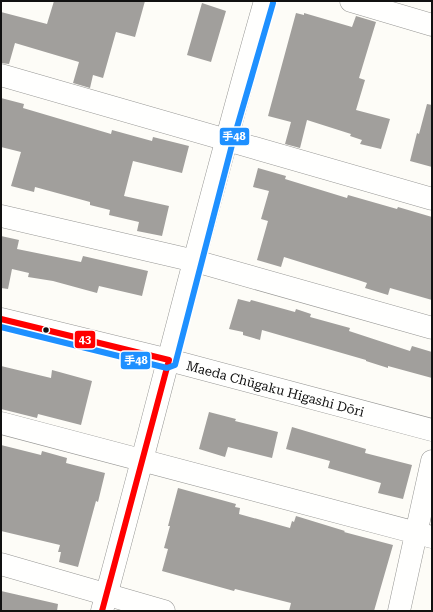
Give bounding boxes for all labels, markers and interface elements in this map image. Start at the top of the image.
line badge: 手48 [219,127,250,146]
text: 手48 [222,130,246,143]
unlabelled marker [41,325,51,335]
line badge: 43 [74,330,96,349]
text: 43 [79,333,91,346]
line badge: 手48 [120,351,151,370]
text: 手48 [124,354,148,367]
street label: Maeda Chūgaku Higashi Dōri [185,358,366,420]

